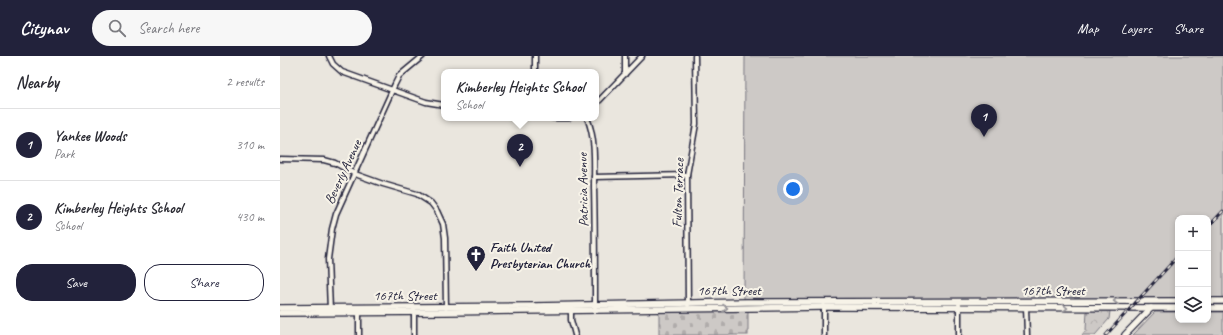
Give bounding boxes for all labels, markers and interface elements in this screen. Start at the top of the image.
search box [92,10,372,46]
text: Citynav [20,16,68,40]
icon: search [106,17,128,39]
text: Search here [138,19,199,38]
text: Map [1077,20,1099,37]
text: Layers [1121,20,1152,37]
text: Share [1174,20,1203,37]
popup [441,69,599,121]
text: Nearby [16,72,59,93]
text: 2 results [226,74,264,90]
text: Kimberley Heights School [456,78,584,97]
text: School [456,97,484,113]
pin: 1 [971,104,997,137]
text: Yankee Woods [54,127,126,146]
pin: 2 [507,134,533,167]
street label: Beverly Avenue [321,136,366,207]
text: 1 [26,137,32,153]
text: 310 m [236,137,264,153]
text: Park [54,146,75,162]
street label: Patricia Avenue [574,151,592,227]
street label: Fulton Terrace [668,157,688,228]
your location [783,179,803,199]
text: Kimberley Heights School [54,199,183,218]
text: 2 [26,209,32,225]
text: 430 m [236,209,264,225]
map controls [1175,215,1211,323]
button: + [1175,215,1211,251]
text: School [54,218,82,234]
place label: Faith United Presbyterian Church [490,239,591,272]
church icon: Faith United Presbyterian Church [465,244,487,272]
button: − [1175,251,1211,287]
button: Save [16,264,136,301]
button: Share [144,264,264,301]
street label: 167th Street [697,282,762,299]
street label: 167th Street [1021,282,1086,299]
street label: 167th Street [373,287,438,304]
button: layers [1175,287,1211,323]
one-way arrow [1113,297,1119,305]
one-way arrow [722,304,728,312]
one-way arrow [1062,304,1068,312]

